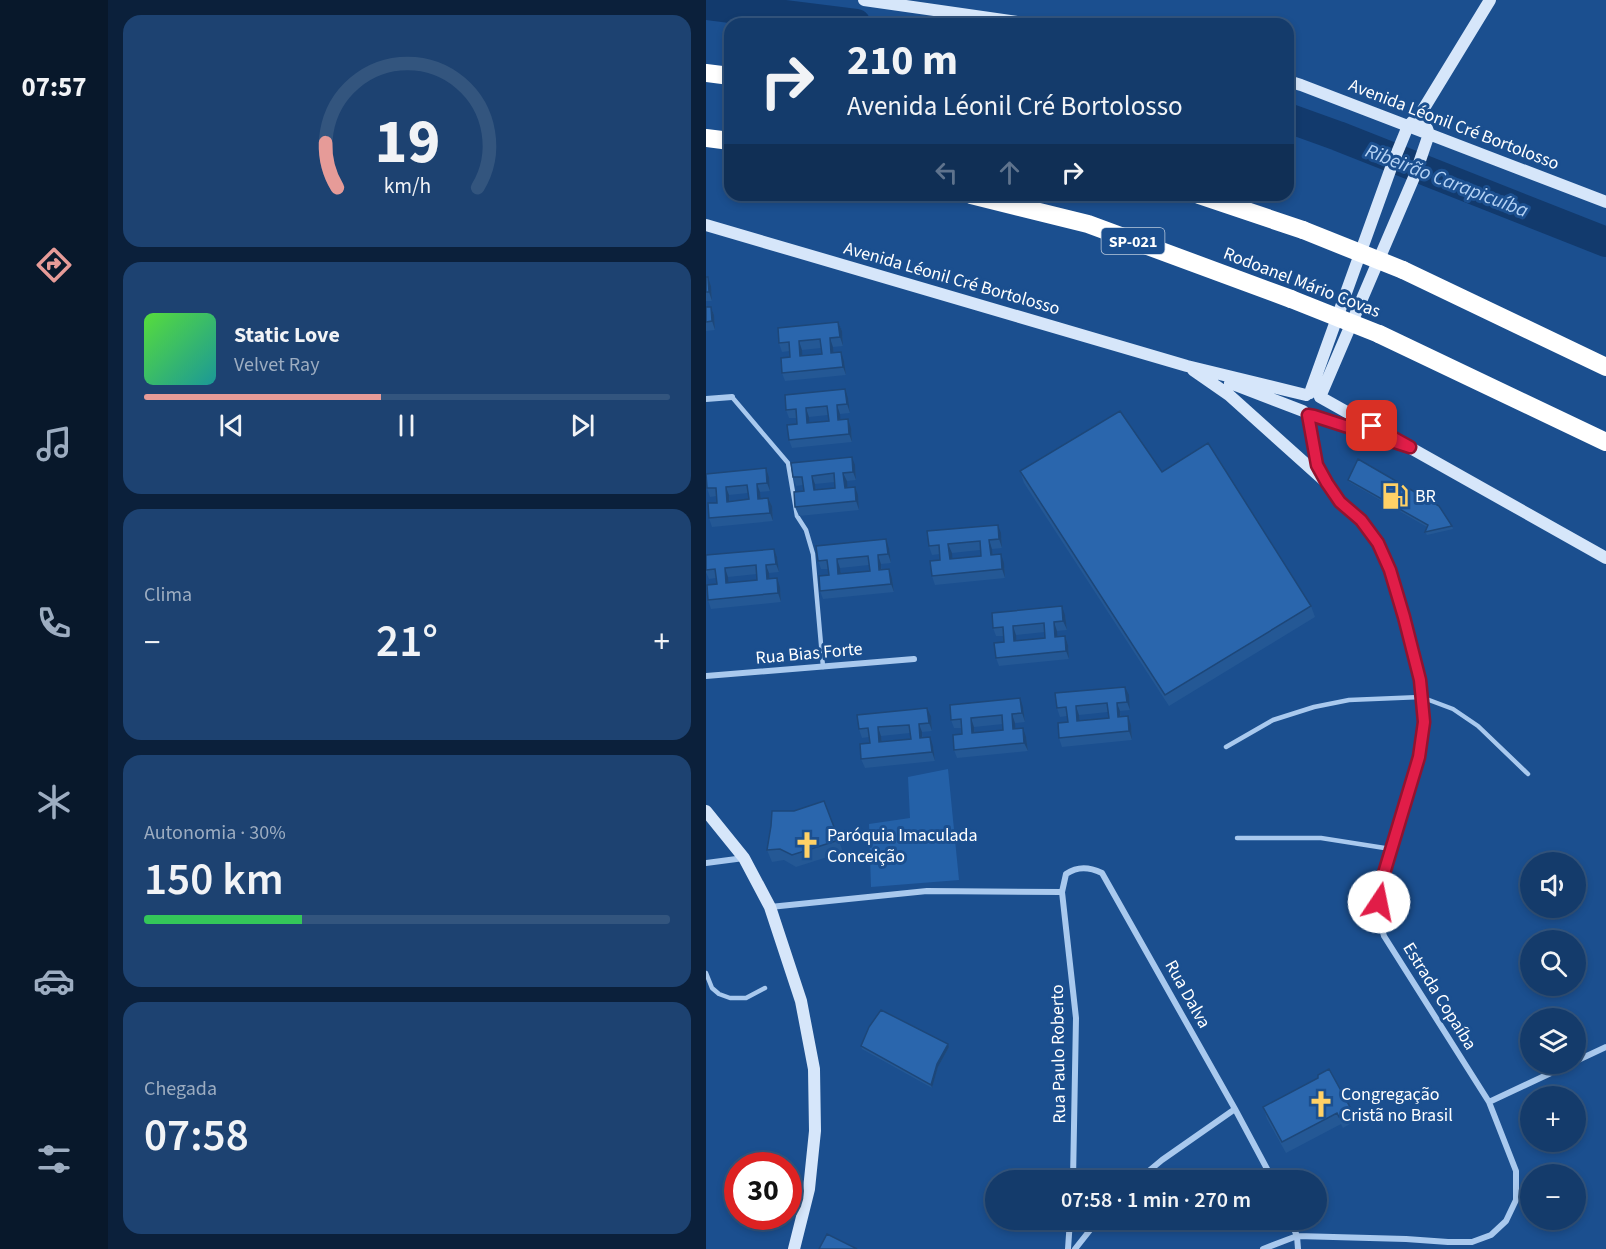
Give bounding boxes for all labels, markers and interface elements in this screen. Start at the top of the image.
text: 210 m [847,31,958,91]
icon: right [748,42,826,120]
text: 07:57 [21,68,87,107]
street label: Avenida Léonil Cré Bortolosso [1345,73,1563,176]
text: Avenida Léonil Cré Bortolosso [847,87,1183,126]
text: 19 [374,98,440,187]
water label: Ribeirão Carapicuíba [1361,137,1532,225]
icon: left [930,156,963,189]
icon: ahead [993,156,1026,189]
icon: right [1056,156,1089,189]
text: km/h [383,171,431,202]
road number: SP-021 [1102,228,1164,254]
street label: Avenida Léonil Cré Bortolosso [841,236,1063,321]
street label: Rodoanel Mário Covas [1220,241,1384,324]
icon: directions [33,244,75,286]
text: Static Love [234,319,340,351]
text: Velvet Ray [234,351,320,379]
pin [1346,400,1397,451]
icon: previous [215,409,248,442]
icon: pause [390,409,423,442]
icon: next [566,409,599,442]
icon: arrive [1355,409,1388,442]
icon: music [33,423,75,465]
fuel station icon: BR [1380,481,1410,511]
place label: BR [1415,484,1436,509]
text: Clima [144,581,192,609]
icon: phone [33,602,75,644]
text: 21° [376,610,438,674]
text: − [144,619,160,666]
text: + [654,619,670,666]
street label: Rua Bias Forte [754,636,864,671]
icon: climate [33,781,75,823]
text: Autonomia · 30% [144,819,286,847]
place label: Paróquia Imaculada Conceição [827,823,978,869]
church icon: Paróquia Imaculada Conceição [792,830,822,860]
text: 150 km [144,848,284,912]
map controls [1520,852,1586,1230]
button: sound [1520,852,1586,918]
position arrow [1347,870,1411,934]
button: search [1520,930,1586,996]
street label: Estrada Copaíba [1397,938,1483,1055]
street label: Rua Dalva [1159,956,1217,1033]
icon: car [33,960,75,1002]
street label: Rua Paulo Roberto [1045,984,1072,1124]
button: layers [1520,1008,1586,1074]
text: Chegada [144,1075,217,1103]
place label: Congregação Cristã no Brasil [1341,1082,1453,1128]
button: + [1520,1086,1586,1152]
church icon: Congregação Cristã no Brasil [1306,1089,1336,1119]
text: 07:58 [144,1104,249,1168]
icon: filters [33,1138,75,1180]
speed limit sign: 30 [724,1152,802,1230]
button: − [1520,1164,1586,1230]
text: 07:58 · 1 min · 270 m [1061,1184,1251,1216]

